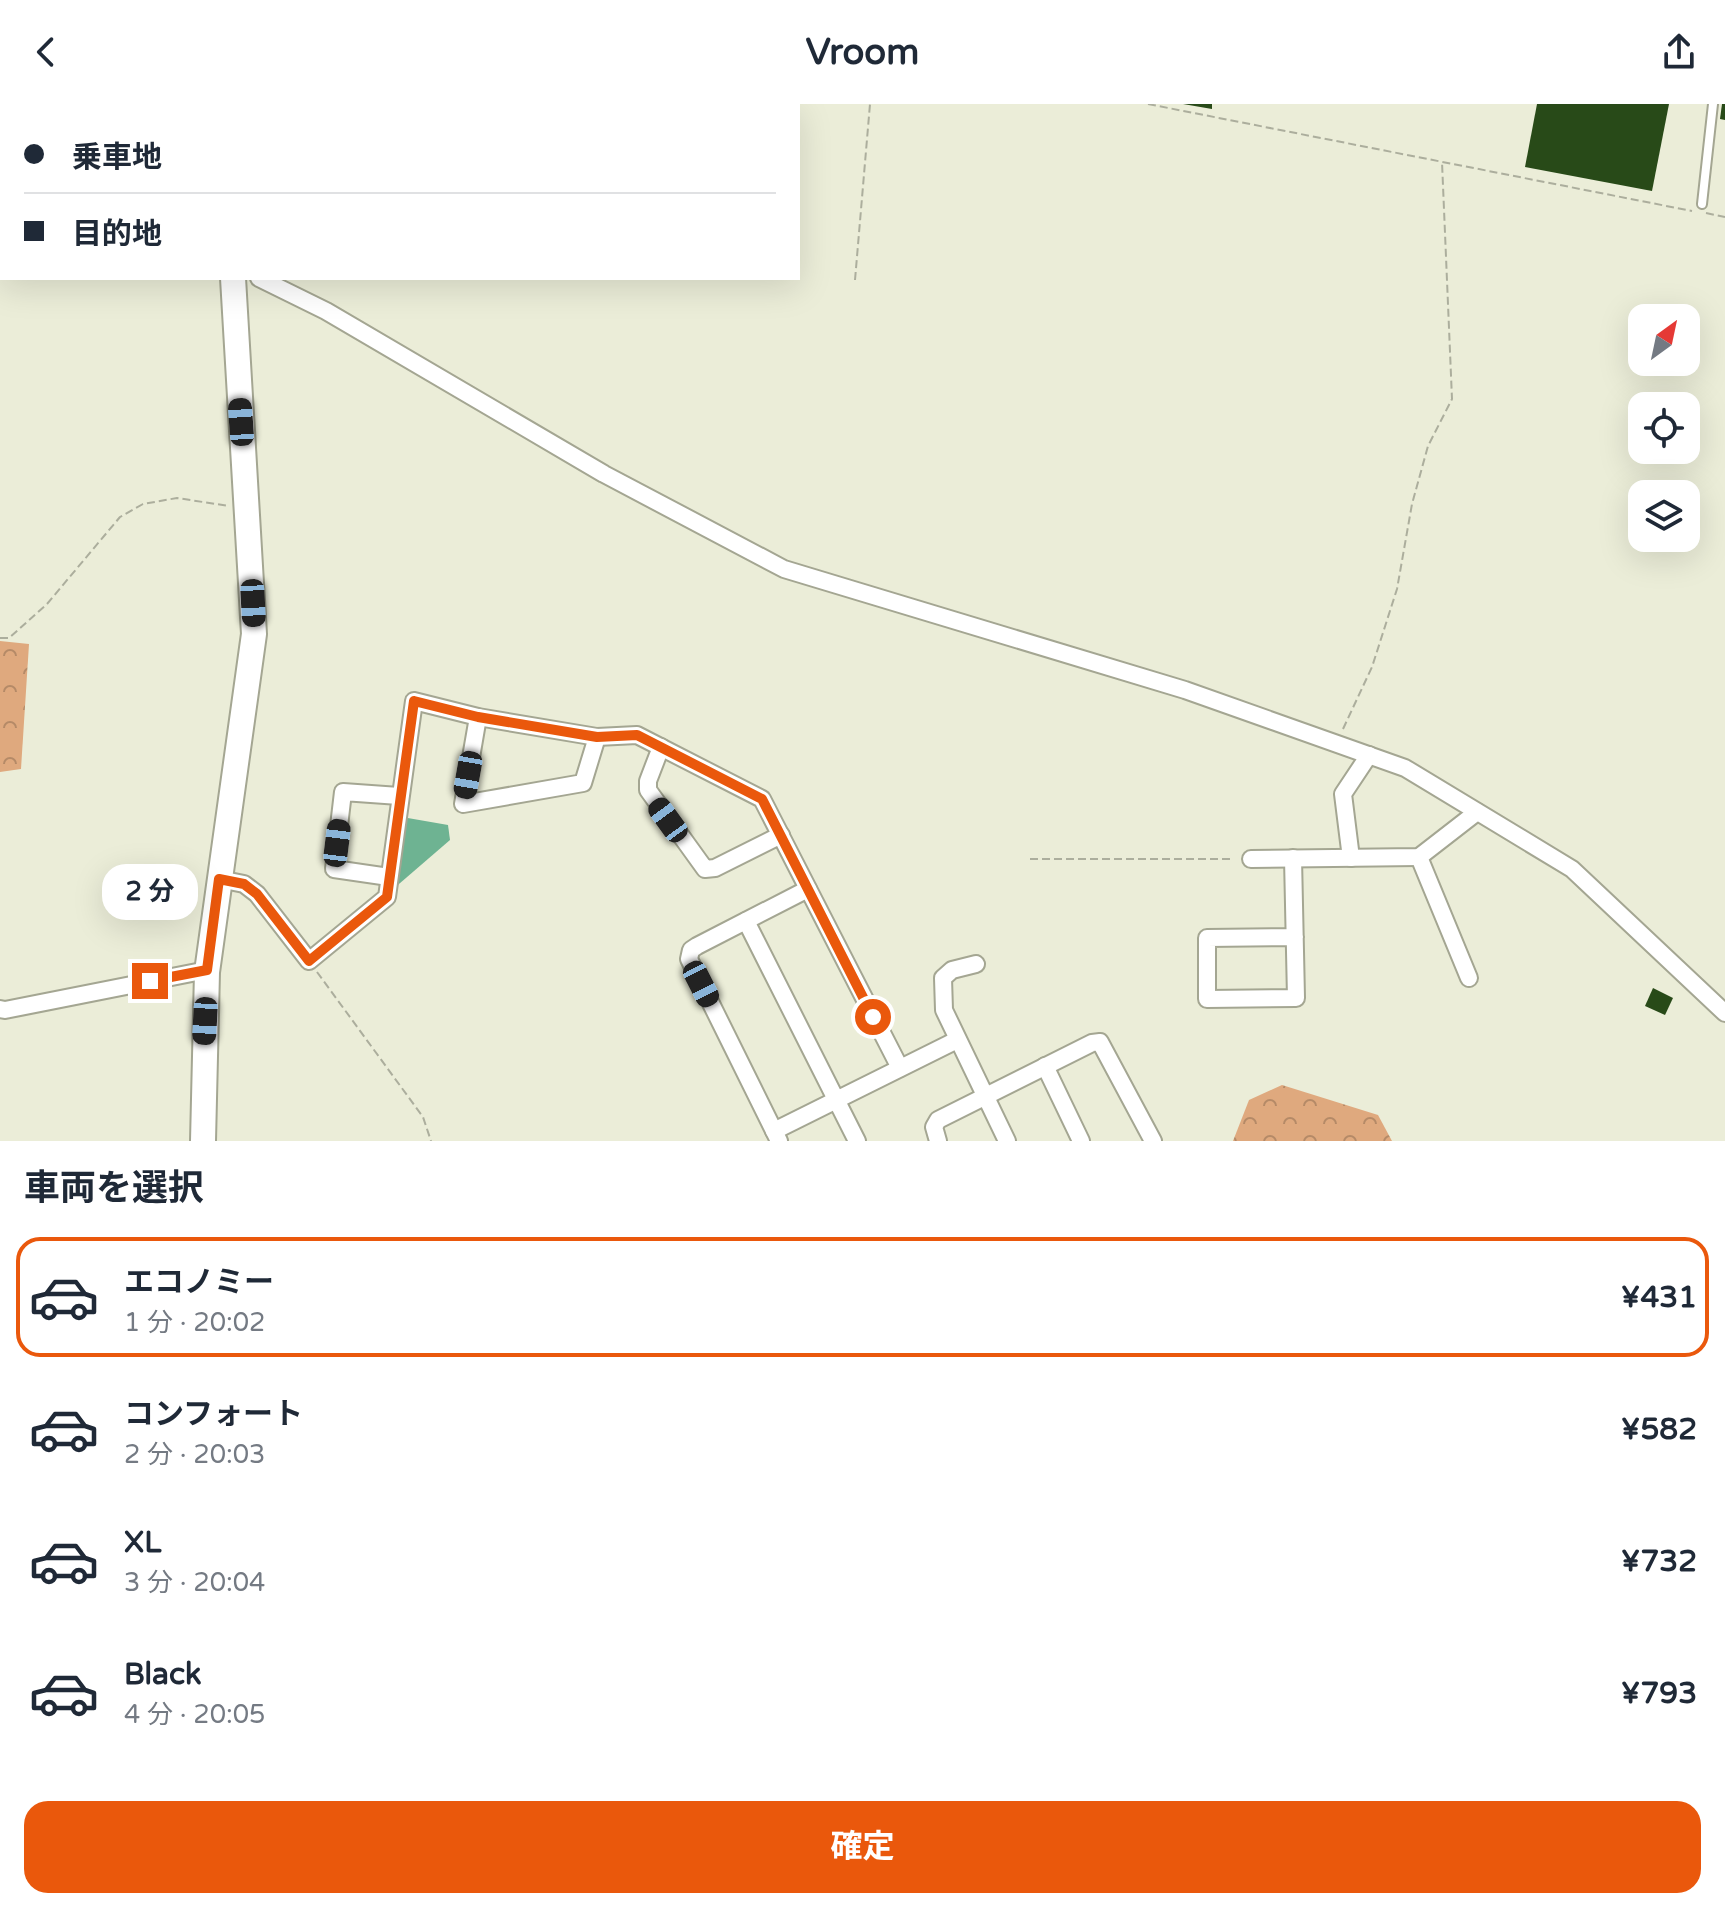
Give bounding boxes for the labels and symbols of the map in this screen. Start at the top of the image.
north arrow [1628,304,1700,376]
car [227,397,255,447]
car [240,578,266,628]
car [452,749,484,801]
car [644,794,692,846]
car [322,818,352,868]
callout: 2 分 [102,865,198,921]
car [679,957,723,1011]
route end [132,963,168,999]
car [192,996,218,1046]
route start [855,999,891,1035]

